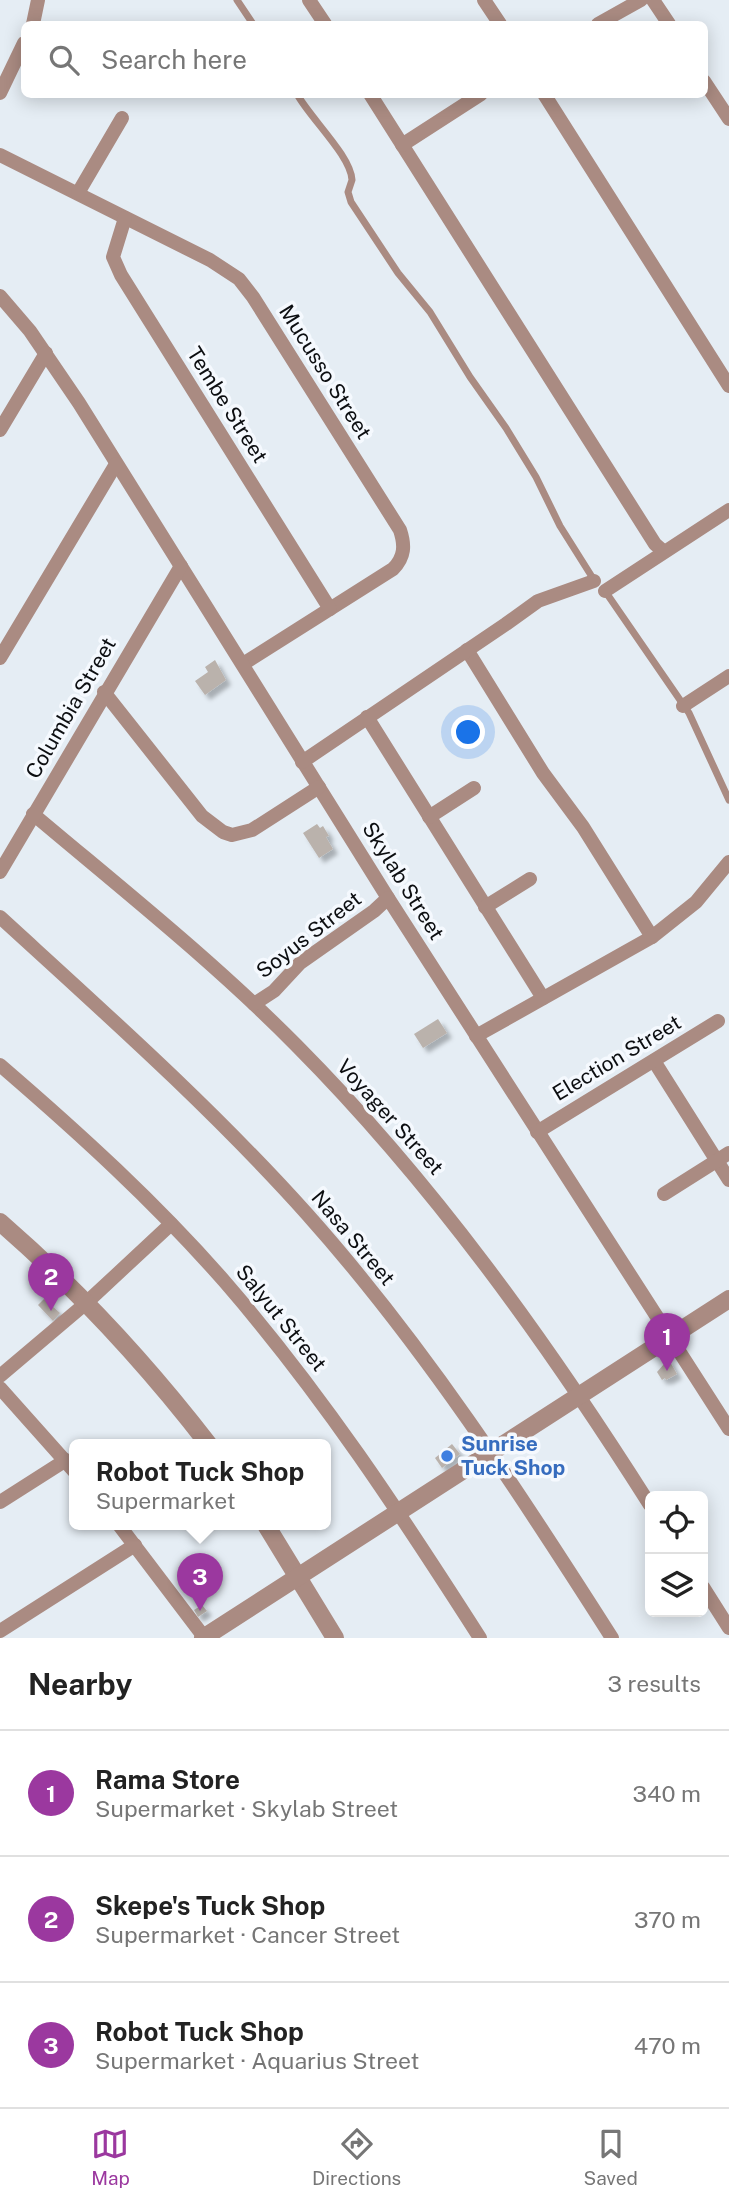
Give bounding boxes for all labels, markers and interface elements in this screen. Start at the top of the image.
search box [21,21,708,98]
icon: search [45,41,83,79]
text: Search here [101,44,247,75]
street label: Mucusso Street [274,300,377,444]
street label: Tembe Street [182,342,273,467]
street label: Columbia Street [20,633,121,783]
your location [451,715,485,749]
street label: Skylab Street [357,817,450,944]
street label: Soyus Street [251,886,366,983]
street label: Election Street [548,1009,685,1106]
street label: Voyager Street [332,1054,449,1180]
street label: Nasa Street [307,1185,400,1290]
pin: 2 [28,1253,74,1311]
street label: Salyut Street [231,1259,332,1376]
pin: 1 [644,1313,690,1371]
place label: Sunrise Tuck Shop [461,1431,565,1480]
popup [69,1439,331,1530]
marker: Sunrise Tuck Shop [439,1448,455,1464]
text: Robot Tuck Shop [96,1456,304,1487]
text: Supermarket [96,1487,236,1514]
map controls [645,1491,708,1617]
button: locate [645,1491,708,1554]
pin: 3 [177,1553,223,1611]
button: layers [645,1554,708,1617]
text: Nearby [28,1666,132,1702]
text: 3 results [607,1670,701,1697]
text: Rama Store [95,1764,240,1795]
text: 1 [46,1780,56,1807]
text: 340 m [633,1780,701,1807]
text: Supermarket · Skylab Street [95,1795,398,1822]
text: Skepe's Tuck Shop [95,1890,325,1921]
text: 2 [44,1906,58,1933]
text: 370 m [634,1906,701,1933]
text: Supermarket · Cancer Street [95,1921,400,1948]
text: Robot Tuck Shop [95,2016,304,2047]
text: 3 [43,2032,59,2059]
text: 470 m [634,2032,701,2059]
text: Supermarket · Aquarius Street [95,2047,419,2074]
tab: Map [91,2125,130,2189]
tab: Directions [312,2125,401,2189]
tab: Saved [584,2125,638,2189]

